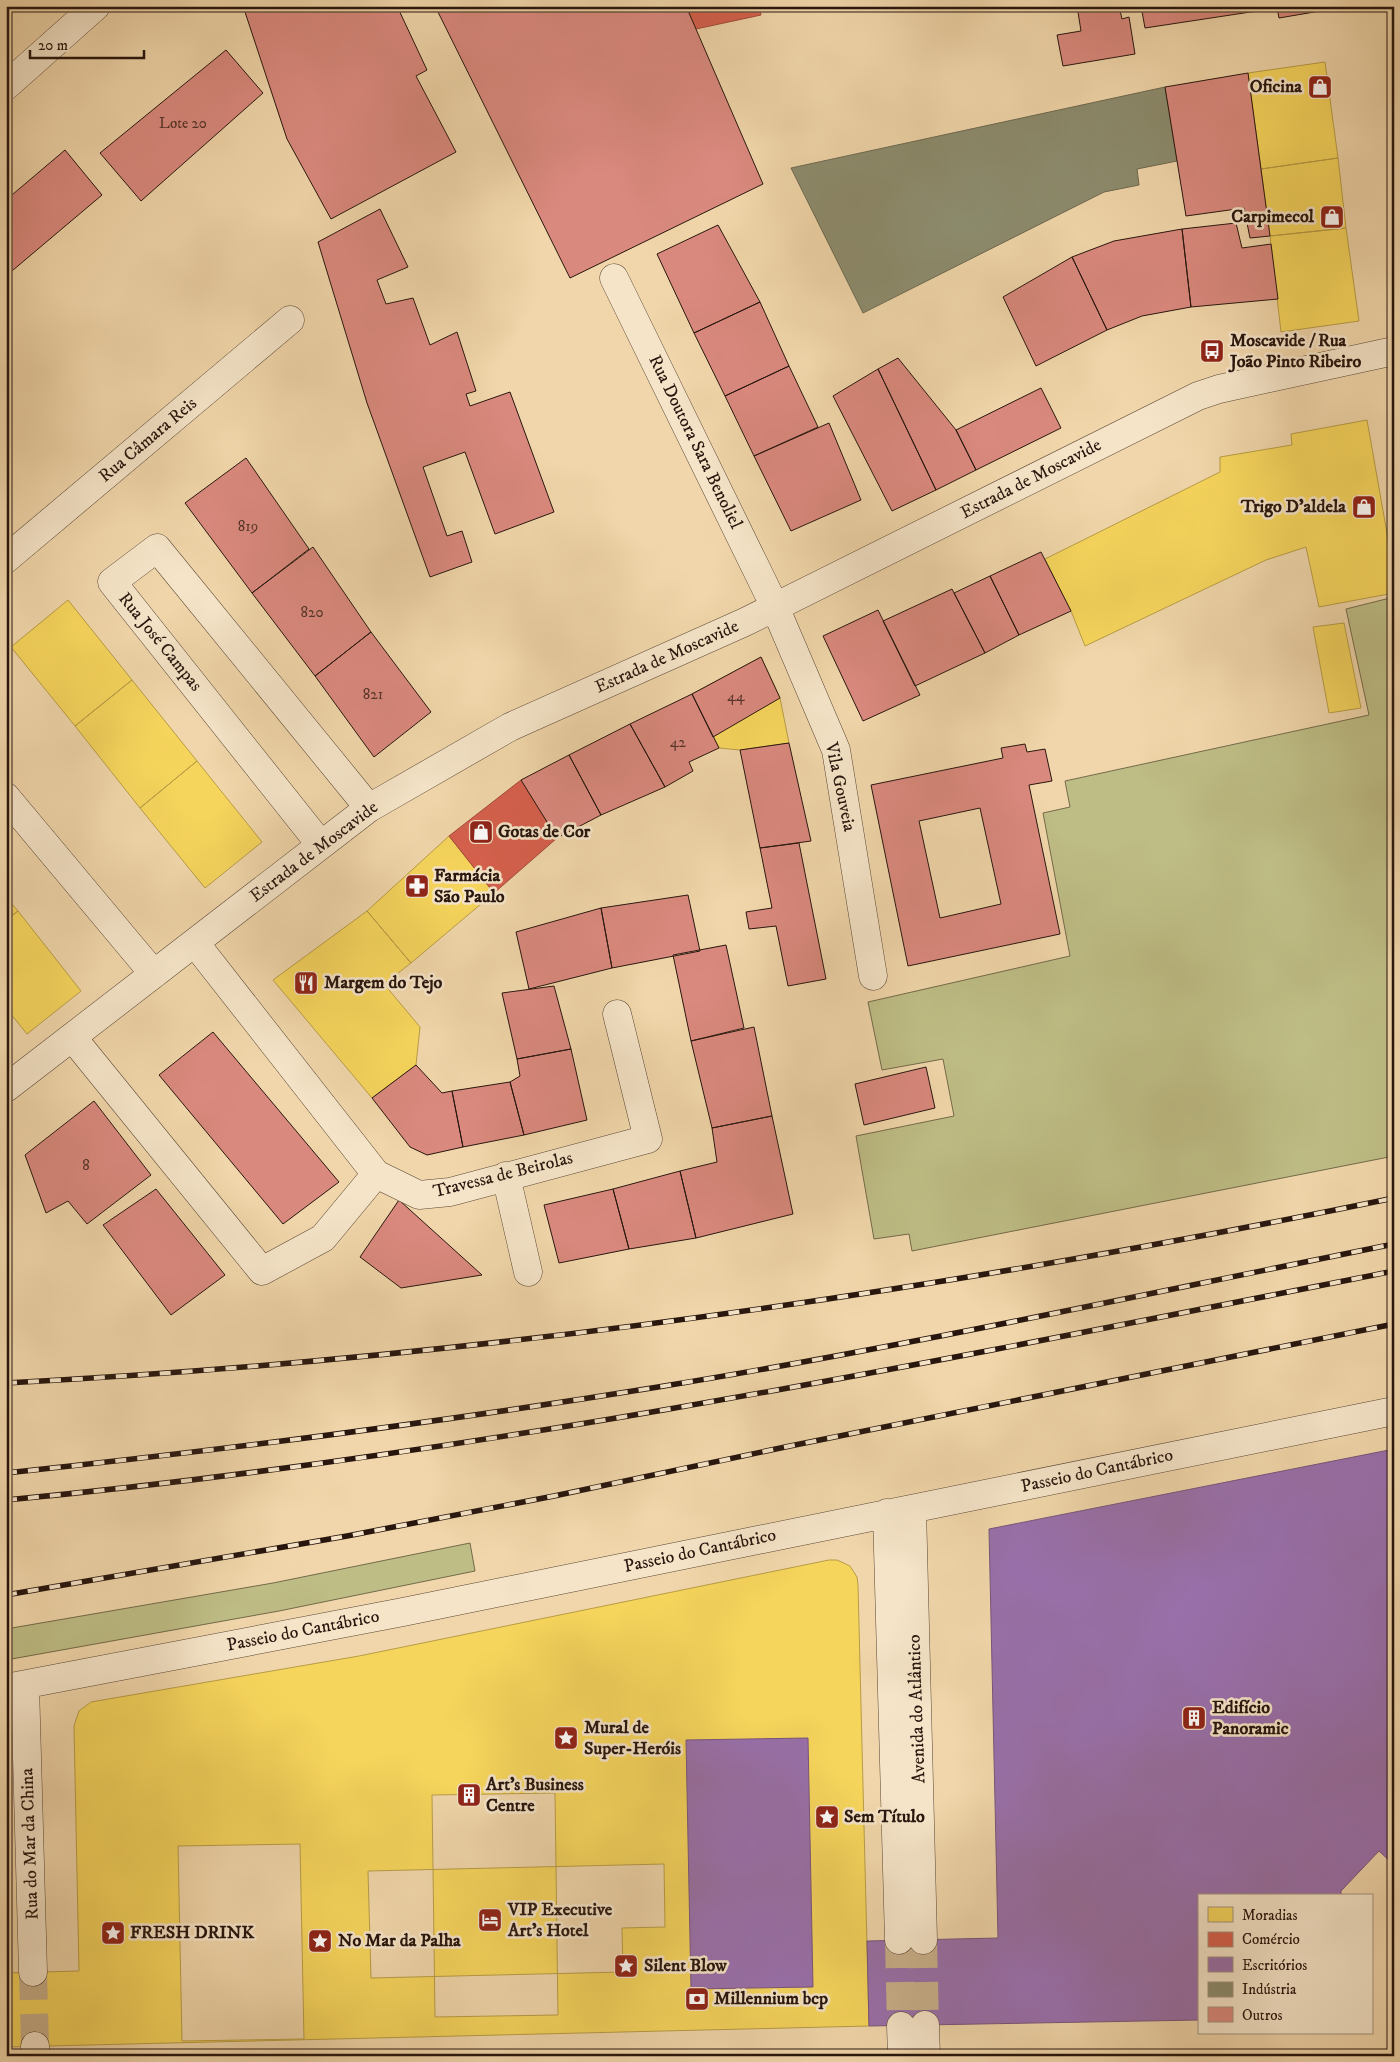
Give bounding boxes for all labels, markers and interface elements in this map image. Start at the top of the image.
scale bar [30,28,144,60]
text: 20 m [38,36,68,55]
shop icon: Oficina [1307,74,1333,100]
place label: Oficina [1250,76,1302,98]
house number: Lote 20 [159,114,207,133]
shop icon: Carpimecol [1319,204,1345,230]
place label: Carpimecol [1231,206,1315,228]
place label: Moscavide / Rua João Pinto Ribeiro [1228,330,1361,373]
bus stop icon: Moscavide / Rua João Pinto Ribeiro [1199,338,1225,364]
street label: Rua Doutora Sara Benoliel [643,351,747,533]
street label: Rua Câmara Reis [95,393,201,487]
street label: Estrada de Moscavide [957,434,1105,524]
shop icon: Trigo D’aldela [1351,494,1377,520]
place label: Trigo D’aldela [1240,496,1346,518]
house number: 819 [238,517,258,536]
street label: Rua José Campas [113,588,207,696]
house number: 820 [301,603,323,622]
street label: Estrada de Moscavide [592,615,742,699]
house number: 821 [363,685,383,704]
house number: 44 [727,687,745,706]
house number: 42 [670,733,687,752]
street label: Vila Gouveia [820,739,860,834]
street label: Estrada de Moscavide [246,797,382,907]
shop icon: Gotas de Cor [468,819,494,845]
place label: Gotas de Cor [498,821,591,843]
place label: Farmácia São Paulo [434,865,505,908]
pharmacy icon: Farmácia São Paulo [404,873,430,899]
restaurant icon: Margem do Tejo [293,970,319,996]
place label: Margem do Tejo [324,972,443,994]
street label: Travessa de Beirolas [431,1147,575,1203]
house number: 8 [82,1156,90,1175]
street label: Passeio do Cantábrico [1019,1444,1175,1498]
street label: Passeio do Cantábrico [622,1524,778,1578]
street label: Passeio do Cantábrico [225,1605,381,1657]
street label: Avenida do Atlântico [903,1634,931,1784]
place label: Edifício Panoramic [1212,1697,1289,1740]
building icon: Edifício Panoramic [1181,1705,1207,1731]
place label: Mural de Super-Heróis [584,1717,681,1760]
place icon: Mural de Super-Heróis [553,1725,579,1751]
street label: Rua do Mar da China [16,1767,44,1920]
place label: Art's Business Centre [485,1774,584,1817]
building icon: Art's Business Centre [456,1782,482,1808]
place icon: Sem Título [814,1804,840,1830]
place label: Sem Título [844,1806,925,1828]
legend [1198,1894,1372,2034]
place label: VIP Executive Art's Hotel [507,1899,613,1942]
text: Moradias [1242,1906,1297,1925]
hotel icon: VIP Executive Art's Hotel [477,1907,503,1933]
place icon: FRESH DRINK [100,1920,126,1946]
place label: FRESH DRINK [130,1922,255,1944]
place icon: No Mar da Palha [307,1928,333,1954]
place label: No Mar da Palha [338,1930,461,1952]
text: Comércio [1242,1930,1300,1949]
place icon: Silent Blow [613,1953,639,1979]
place label: Silent Blow [644,1955,727,1977]
text: Escritórios [1242,1956,1307,1975]
text: Indústria [1242,1980,1297,1999]
bank icon: Millennium bcp [684,1986,710,2012]
place label: Millennium bcp [714,1988,828,2010]
text: Outros [1242,2006,1283,2025]

